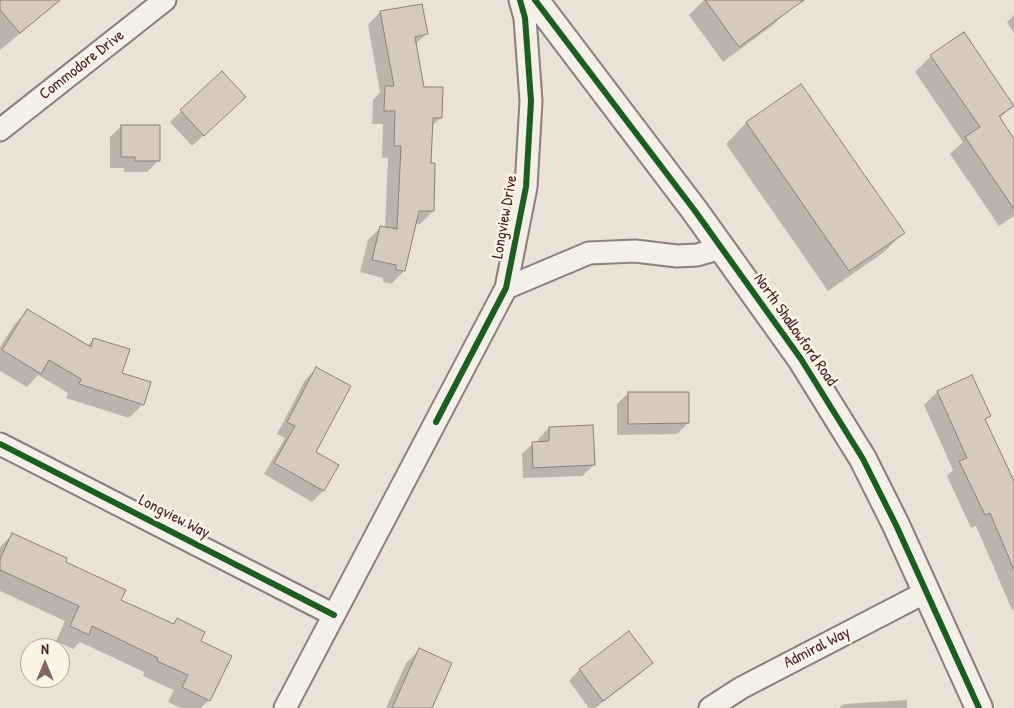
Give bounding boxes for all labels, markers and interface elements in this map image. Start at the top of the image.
street label: Commodore Drive [36,26,128,104]
street label: Longview Drive [488,174,522,260]
street label: North Shallowford Road [749,270,841,390]
street label: Longview Way [135,491,213,543]
street label: Admiral Way [781,623,853,673]
north arrow [20,638,70,688]
text: N [41,639,49,658]

